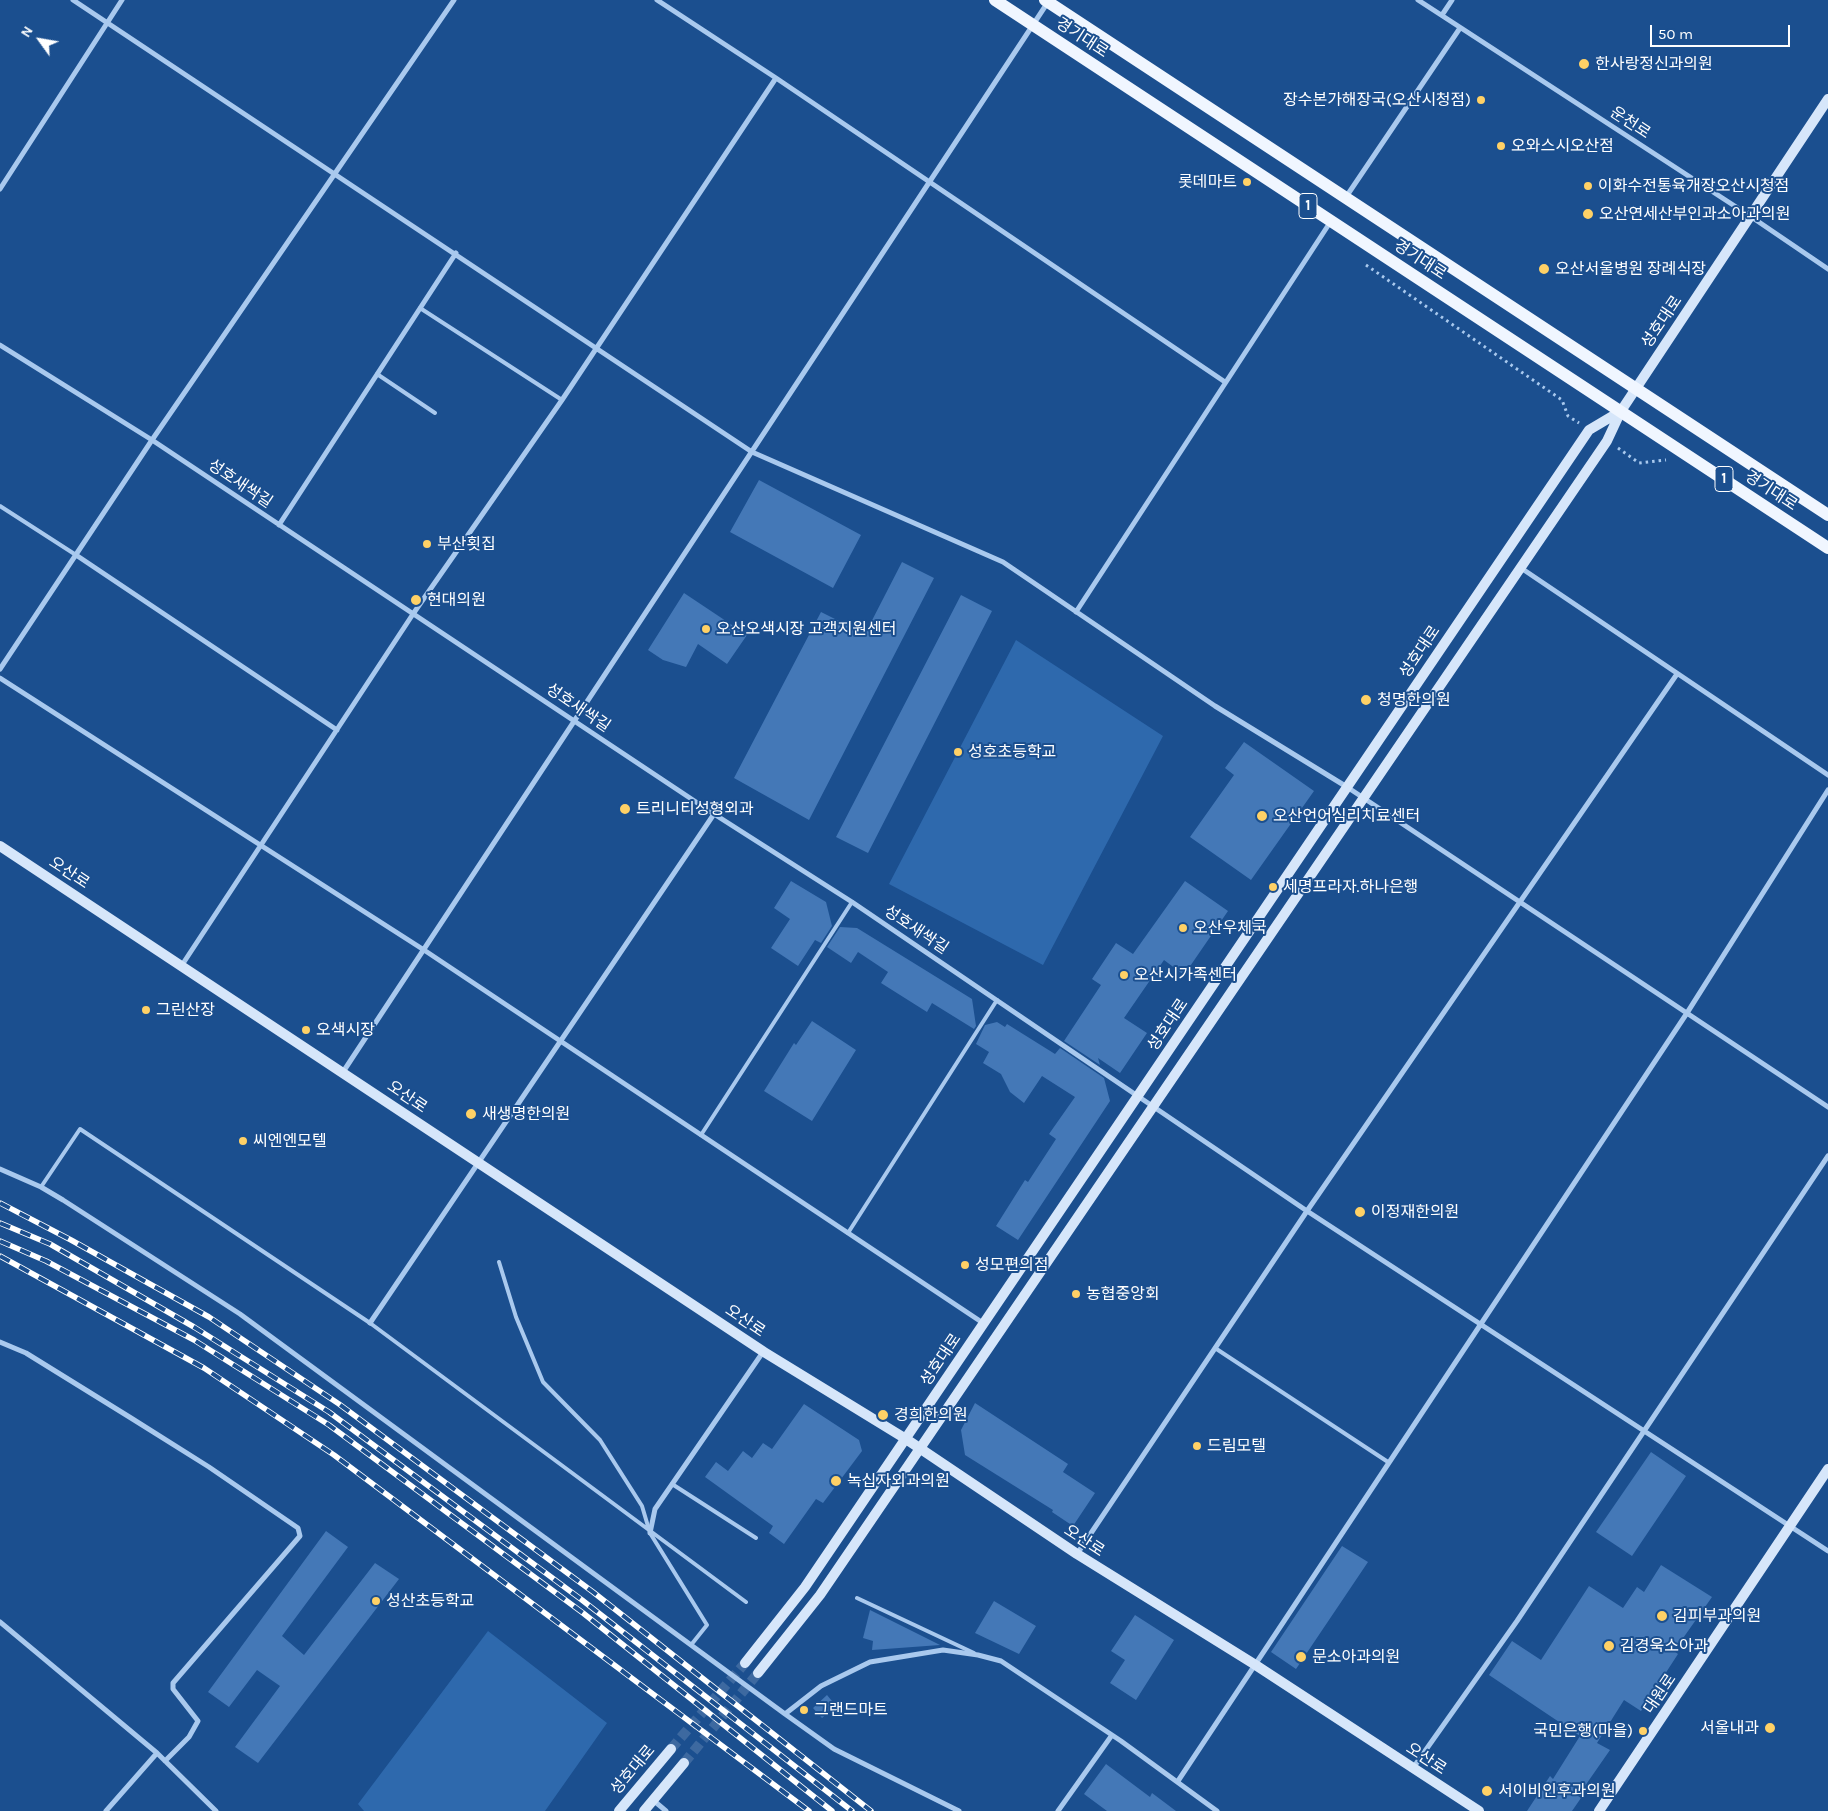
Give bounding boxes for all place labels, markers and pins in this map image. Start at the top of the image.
place label: 한사랑정신과의원 [1595,54,1713,74]
marker: 한사랑정신과의원 [1577,57,1591,71]
place label: 장수본가해장국(오산시청점) [1283,90,1471,110]
marker: 장수본가해장국(오산시청점) [1475,94,1487,106]
place label: 오와스시오산점 [1511,136,1614,156]
marker: 오와스시오산점 [1495,140,1507,152]
place label: 롯데마트 [1178,172,1237,192]
marker: 롯데마트 [1241,176,1253,188]
place label: 이화수전통육개장오산시청점 [1598,176,1789,196]
marker: 이화수전통육개장오산시청점 [1582,180,1594,192]
place label: 오산연세산부인과소아과의원 [1599,204,1790,224]
marker: 오산연세산부인과소아과의원 [1581,207,1595,221]
place label: 오산서울병원 장례식장 [1555,259,1706,279]
marker: 오산서울병원 장례식장 [1537,262,1551,276]
place label: 부산횟집 [437,534,496,554]
marker: 부산횟집 [421,538,433,550]
place label: 현대의원 [427,590,486,610]
marker: 현대의원 [409,593,423,607]
place label: 오산오색시장 고객지원센터 [716,619,896,639]
marker: 오산오색시장 고객지원센터 [700,623,712,635]
place label: 청명한의원 [1377,690,1451,710]
marker: 청명한의원 [1359,693,1373,707]
place label: 성호초등학교 [968,742,1056,762]
marker: 성호초등학교 [952,746,964,758]
place label: 트리니티성형외과 [636,799,754,819]
marker: 트리니티성형외과 [618,802,632,816]
place label: 오산언어심리치료센터 [1273,806,1420,826]
marker: 오산언어심리치료센터 [1255,809,1269,823]
place label: 세명프라자.하나은행 [1283,877,1418,897]
marker: 세명프라자.하나은행 [1267,881,1279,893]
place label: 오산우체국 [1193,918,1267,938]
marker: 오산우체국 [1177,922,1189,934]
place label: 오산시가족센터 [1134,965,1237,985]
marker: 오산시가족센터 [1118,969,1130,981]
place label: 그린산장 [156,1000,215,1020]
marker: 그린산장 [140,1004,152,1016]
place label: 오색시장 [316,1020,375,1040]
marker: 오색시장 [300,1024,312,1036]
place label: 새생명한의원 [482,1104,570,1124]
marker: 새생명한의원 [464,1107,478,1121]
place label: 씨엔엔모텔 [253,1131,327,1151]
marker: 씨엔엔모텔 [237,1135,249,1147]
place label: 이정재한의원 [1371,1202,1459,1222]
marker: 이정재한의원 [1353,1205,1367,1219]
place label: 성모편의점 [975,1255,1049,1275]
marker: 성모편의점 [959,1259,971,1271]
place label: 농협중앙회 [1086,1284,1160,1304]
marker: 농협중앙회 [1070,1288,1082,1300]
place label: 경희한의원 [894,1405,968,1425]
marker: 경희한의원 [876,1408,890,1422]
place label: 드림모텔 [1207,1436,1266,1456]
marker: 드림모텔 [1191,1440,1203,1452]
place label: 녹십자외과의원 [847,1471,950,1491]
marker: 녹십자외과의원 [829,1474,843,1488]
place label: 성산초등학교 [386,1591,474,1611]
marker: 성산초등학교 [370,1595,382,1607]
place label: 김피부과의원 [1673,1606,1761,1626]
marker: 김피부과의원 [1655,1609,1669,1623]
place label: 김경욱소아과 [1620,1636,1708,1656]
marker: 김경욱소아과 [1602,1639,1616,1653]
place label: 문소아과의원 [1312,1647,1400,1667]
marker: 문소아과의원 [1294,1650,1308,1664]
place label: 그랜드마트 [814,1700,888,1720]
marker: 그랜드마트 [798,1704,810,1716]
place label: 서울내과 [1700,1718,1759,1738]
place label: 국민은행(마을) [1533,1721,1633,1741]
marker: 서울내과 [1763,1721,1777,1735]
marker: 국민은행(마을) [1637,1725,1649,1737]
place label: 서이비인후과의원 [1498,1781,1616,1801]
marker: 서이비인후과의원 [1480,1784,1494,1798]

